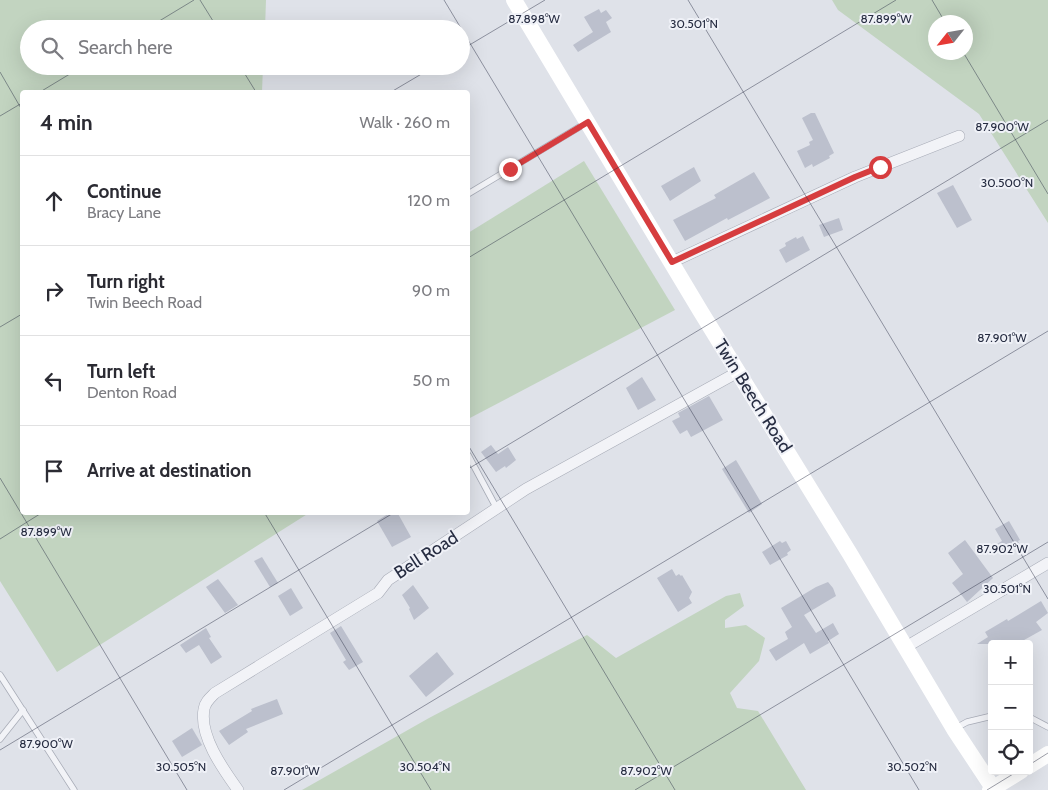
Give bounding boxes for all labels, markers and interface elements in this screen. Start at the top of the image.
text: 87.898°W [508,11,560,26]
text: 87.899°W [860,11,912,26]
north arrow [928,15,973,60]
text: 30.501°N [670,16,718,31]
search box [20,20,470,75]
icon: search [38,34,66,62]
text: Search here [78,36,172,59]
text: 4 min [40,110,93,135]
text: Walk · 260 m [360,113,450,132]
text: 87.900°W [975,119,1030,134]
route start [869,156,892,179]
route end [499,158,522,181]
text: 30.500°N [981,175,1033,190]
text: Continue [87,180,161,203]
icon: ahead [40,187,68,215]
text: 120 m [408,191,450,210]
text: Bracy Lane [87,203,161,222]
text: Turn right [87,270,165,293]
icon: right [40,277,68,305]
text: 90 m [412,281,450,300]
text: Twin Beech Road [87,293,202,312]
text: 87.901°W [977,330,1027,345]
street label: Twin Beech Road [709,335,797,457]
text: Turn left [87,360,155,383]
icon: left [40,367,68,395]
text: 50 m [413,371,450,390]
text: Denton Road [87,383,177,402]
icon: arrive [40,457,68,485]
text: Arrive at destination [87,459,251,482]
text: 87.899°W [20,524,72,539]
street label: Bell Road [390,526,462,584]
text: 87.902°W [976,541,1028,556]
text: 30.501°N [983,581,1031,596]
map controls [988,640,1033,775]
button: + [988,640,1033,685]
button: − [988,685,1033,730]
button: locate [988,730,1033,775]
text: 87.900°W [19,736,74,751]
text: 30.505°N [156,759,206,774]
text: 30.504°N [400,759,450,774]
text: 30.502°N [887,759,937,774]
text: 87.901°W [270,763,320,778]
text: 87.902°W [620,763,672,778]

